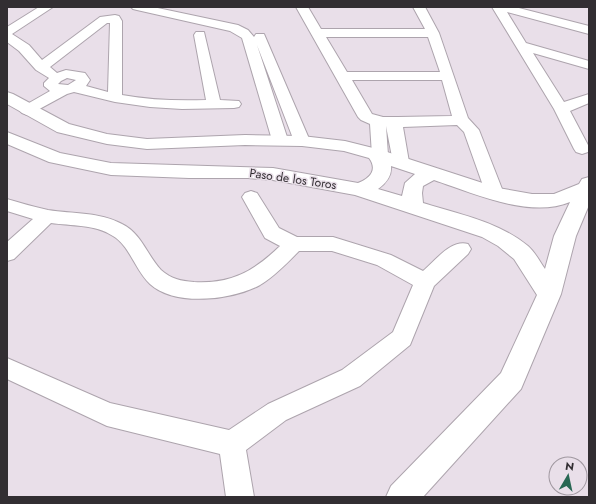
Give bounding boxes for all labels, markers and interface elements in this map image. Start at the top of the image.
street label: Paso de los Toros [248,164,338,194]
north arrow [548,456,588,496]
text: N [564,458,575,475]

